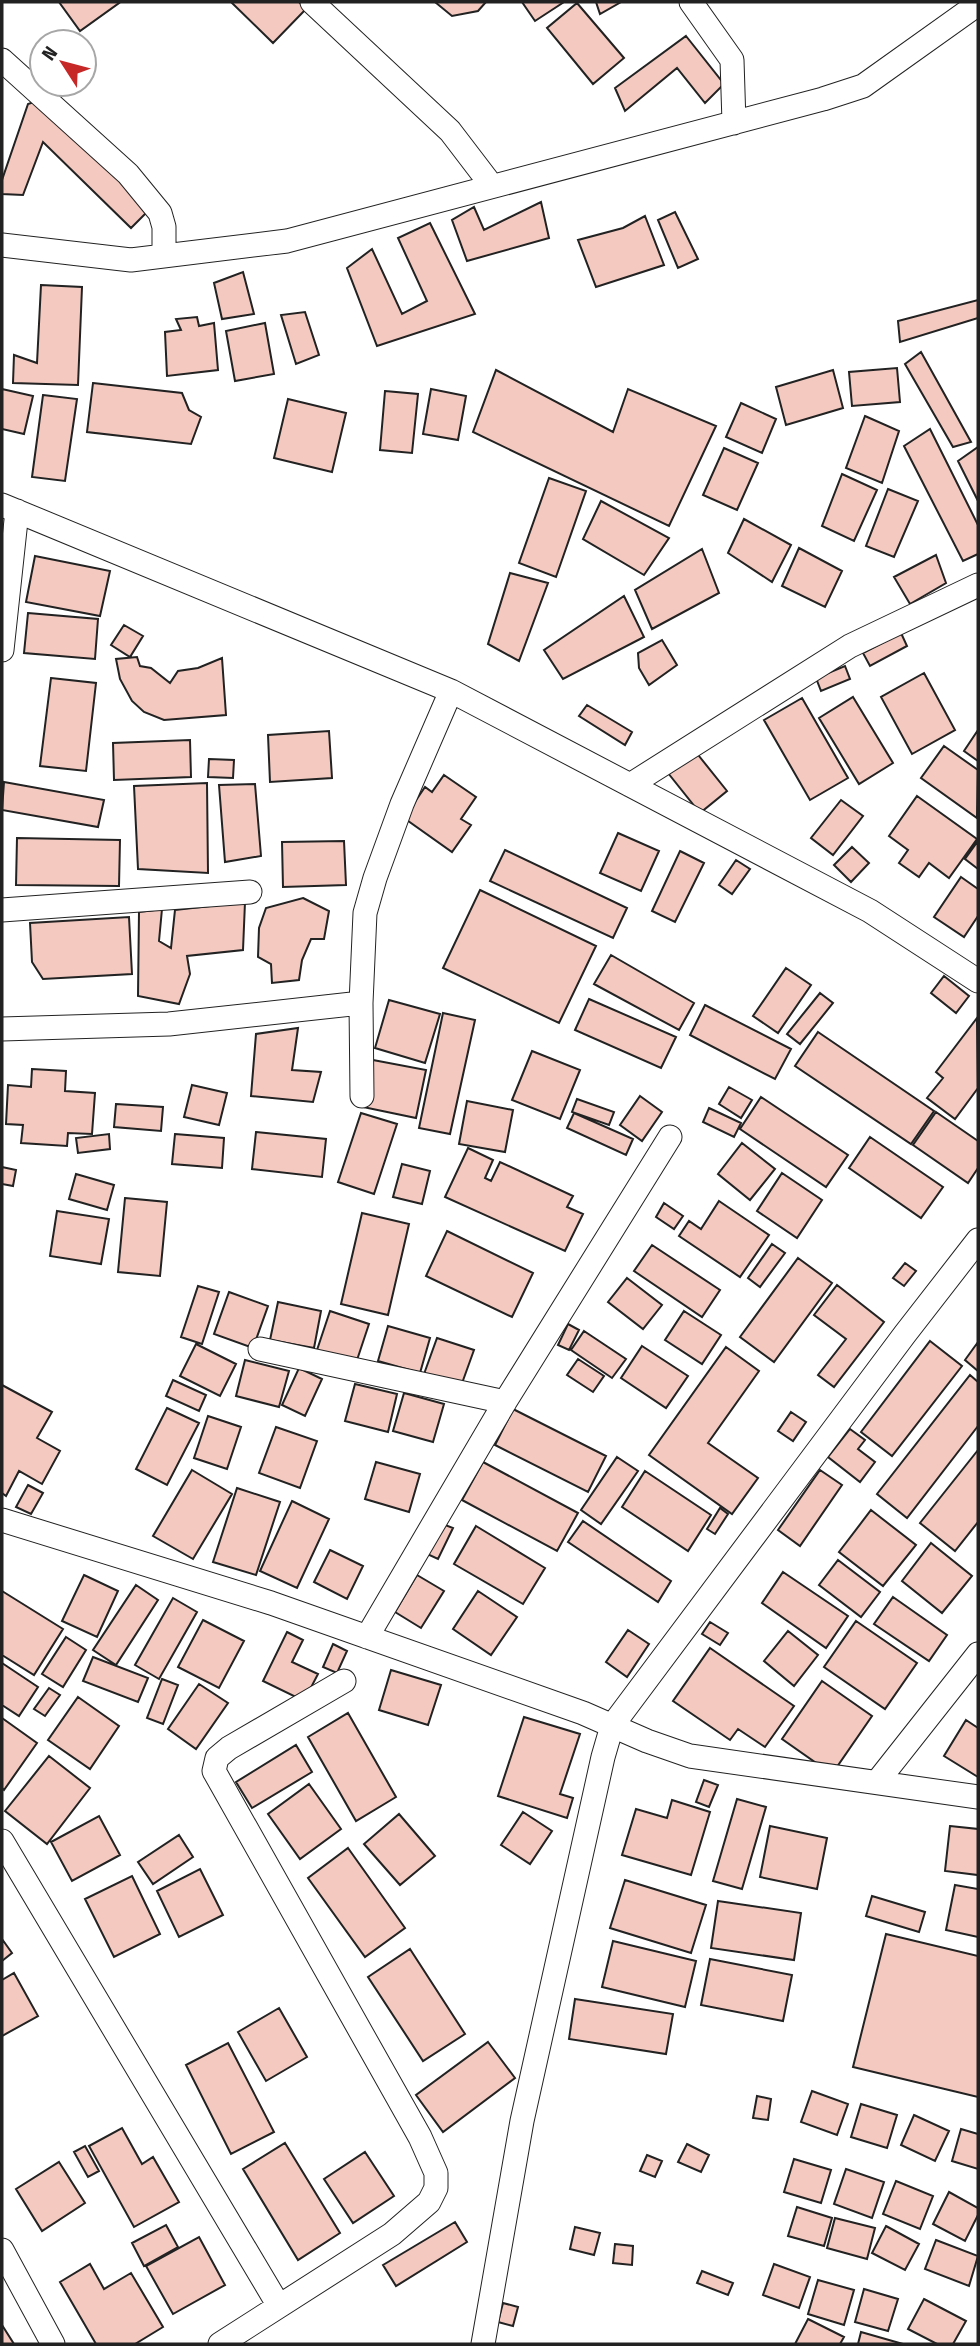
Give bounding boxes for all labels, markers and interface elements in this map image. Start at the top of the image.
north arrow [28,28,98,98]
text: N [37,42,62,65]

